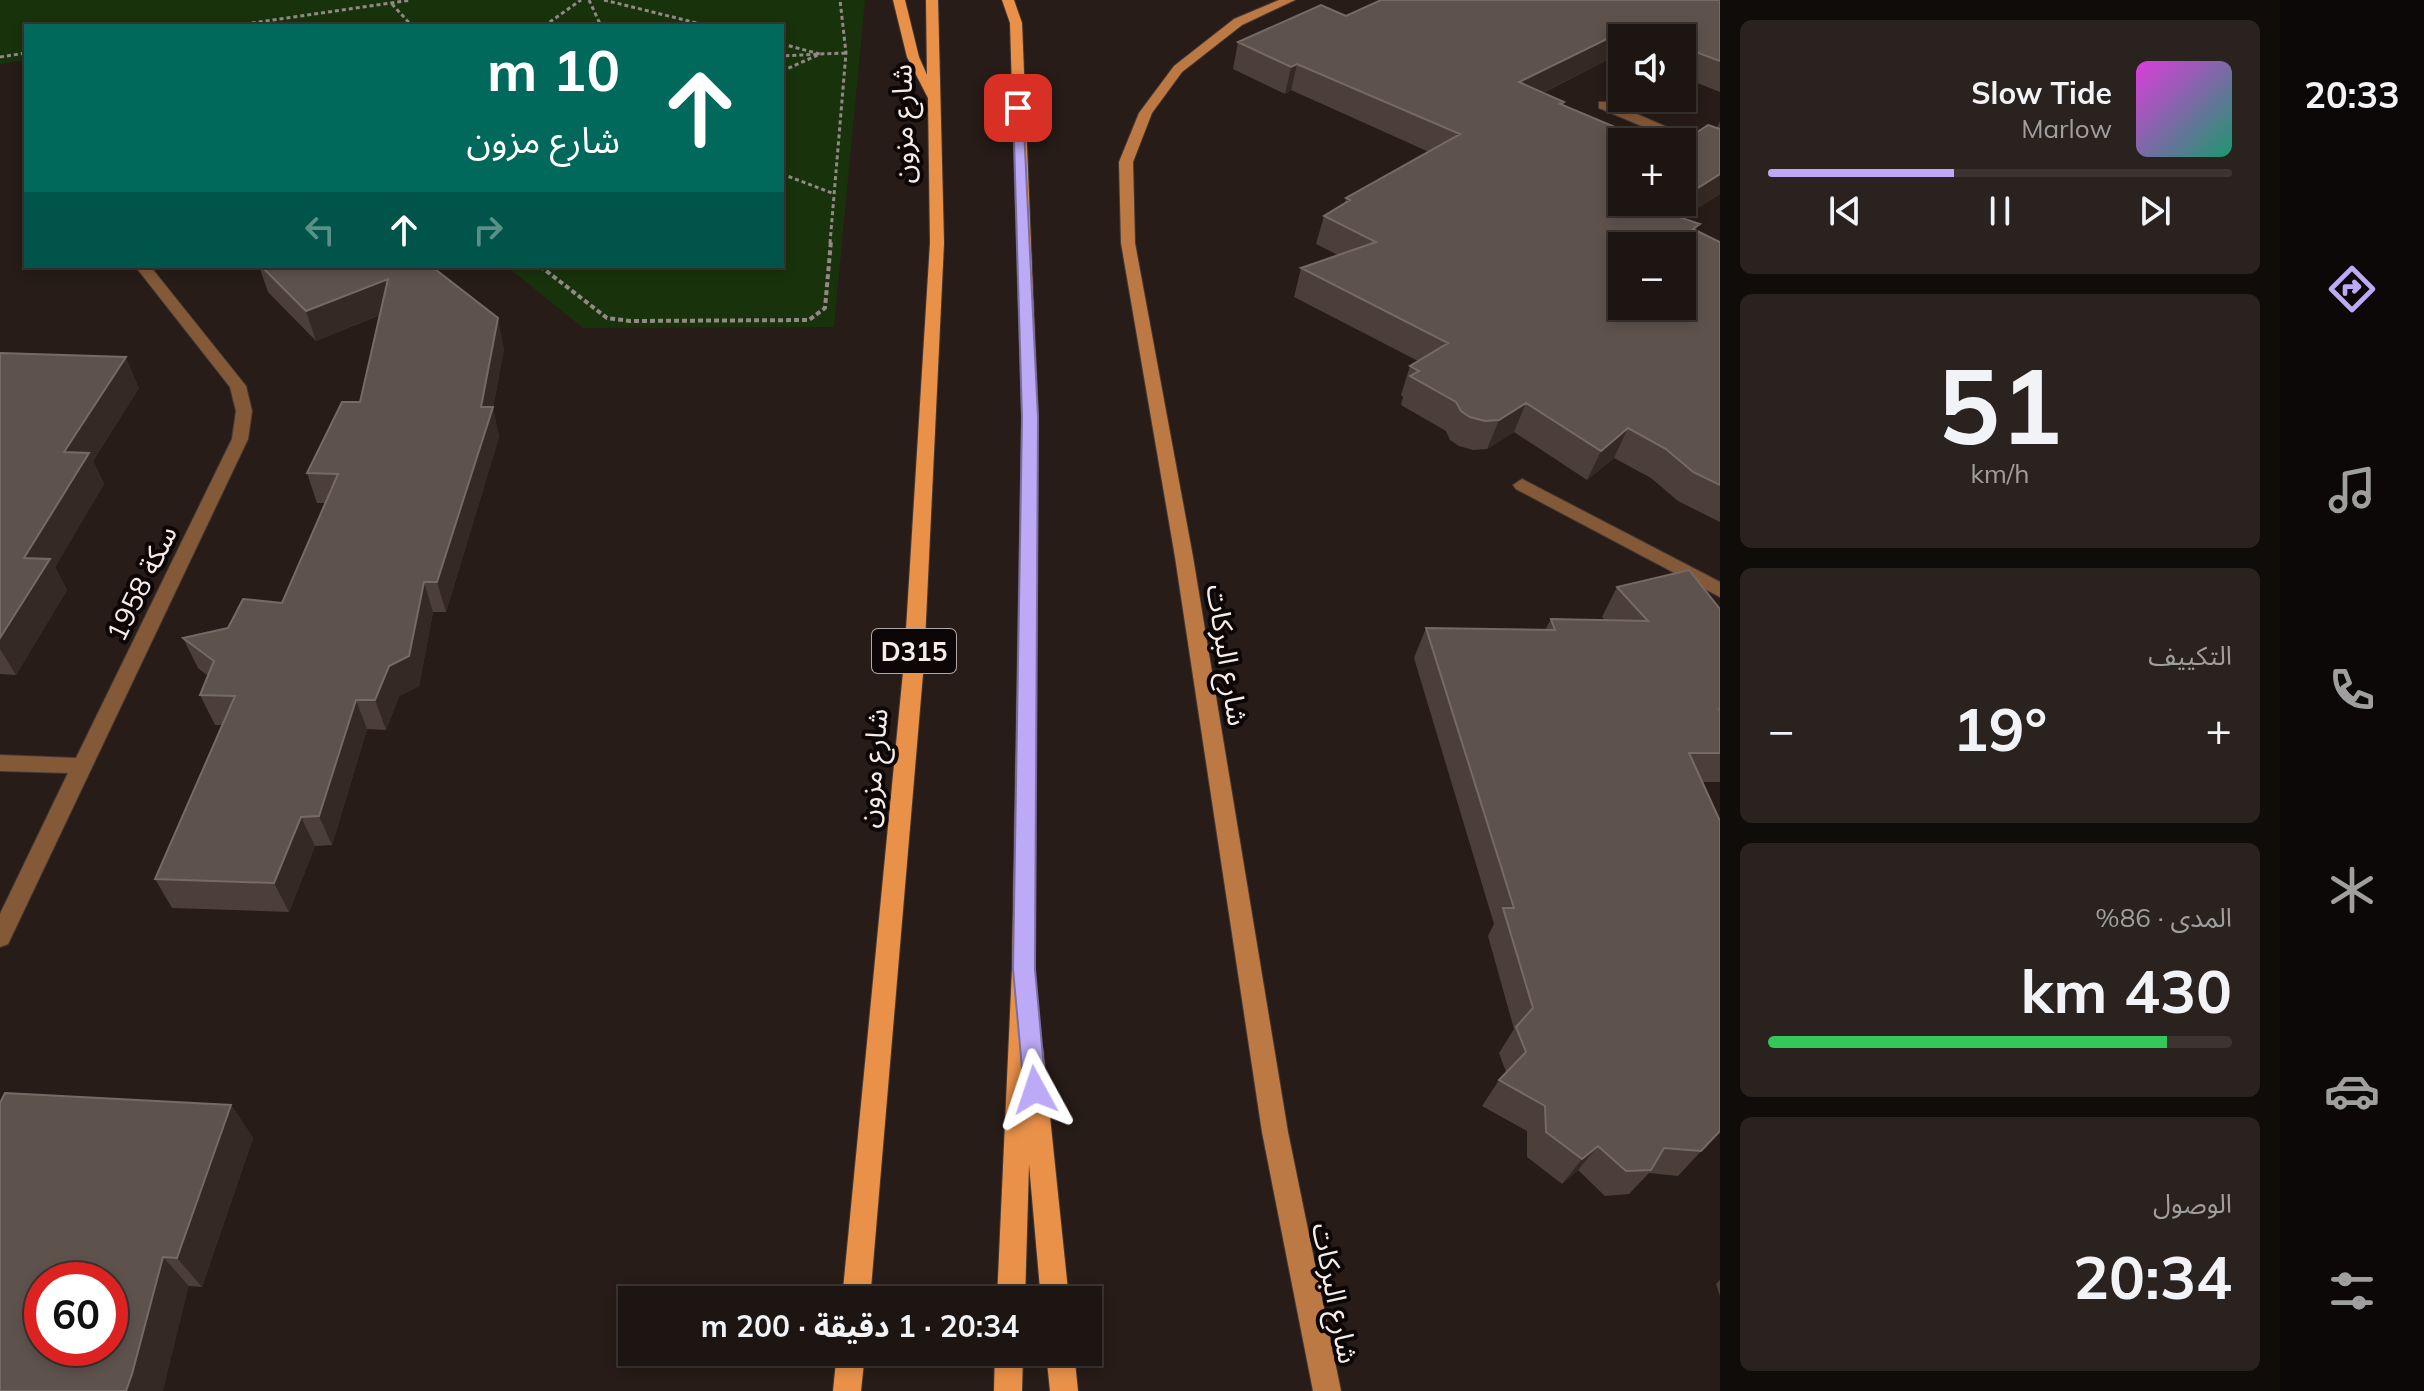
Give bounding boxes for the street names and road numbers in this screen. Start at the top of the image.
street label: شارع مزون [883,64,925,184]
street label: سكة 1958 [98,519,184,647]
street label: شارع البركات [1196,582,1256,729]
road number: D315 [872,629,956,673]
street label: شارع مزون [849,707,899,829]
street label: شارع البركات [1301,1220,1367,1367]

